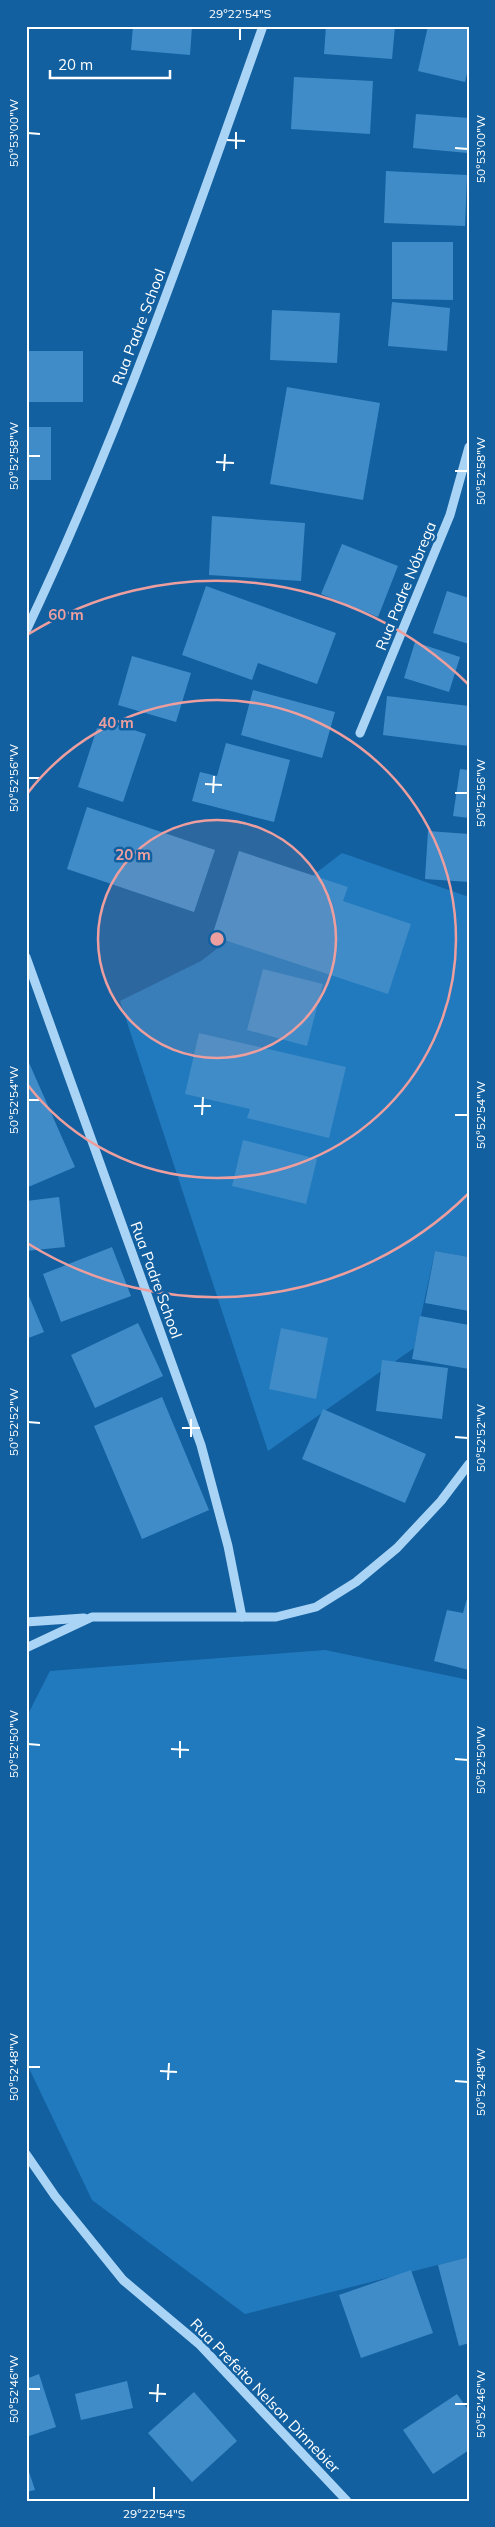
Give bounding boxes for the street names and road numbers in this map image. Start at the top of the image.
street label: Rua Padre School [108,266,169,388]
street label: Rua Padre Nóbrega [371,519,440,653]
street label: Rua Padre School [127,1219,186,1341]
street label: Rua Prefeito Nelson Dinnebier [186,2314,345,2477]

